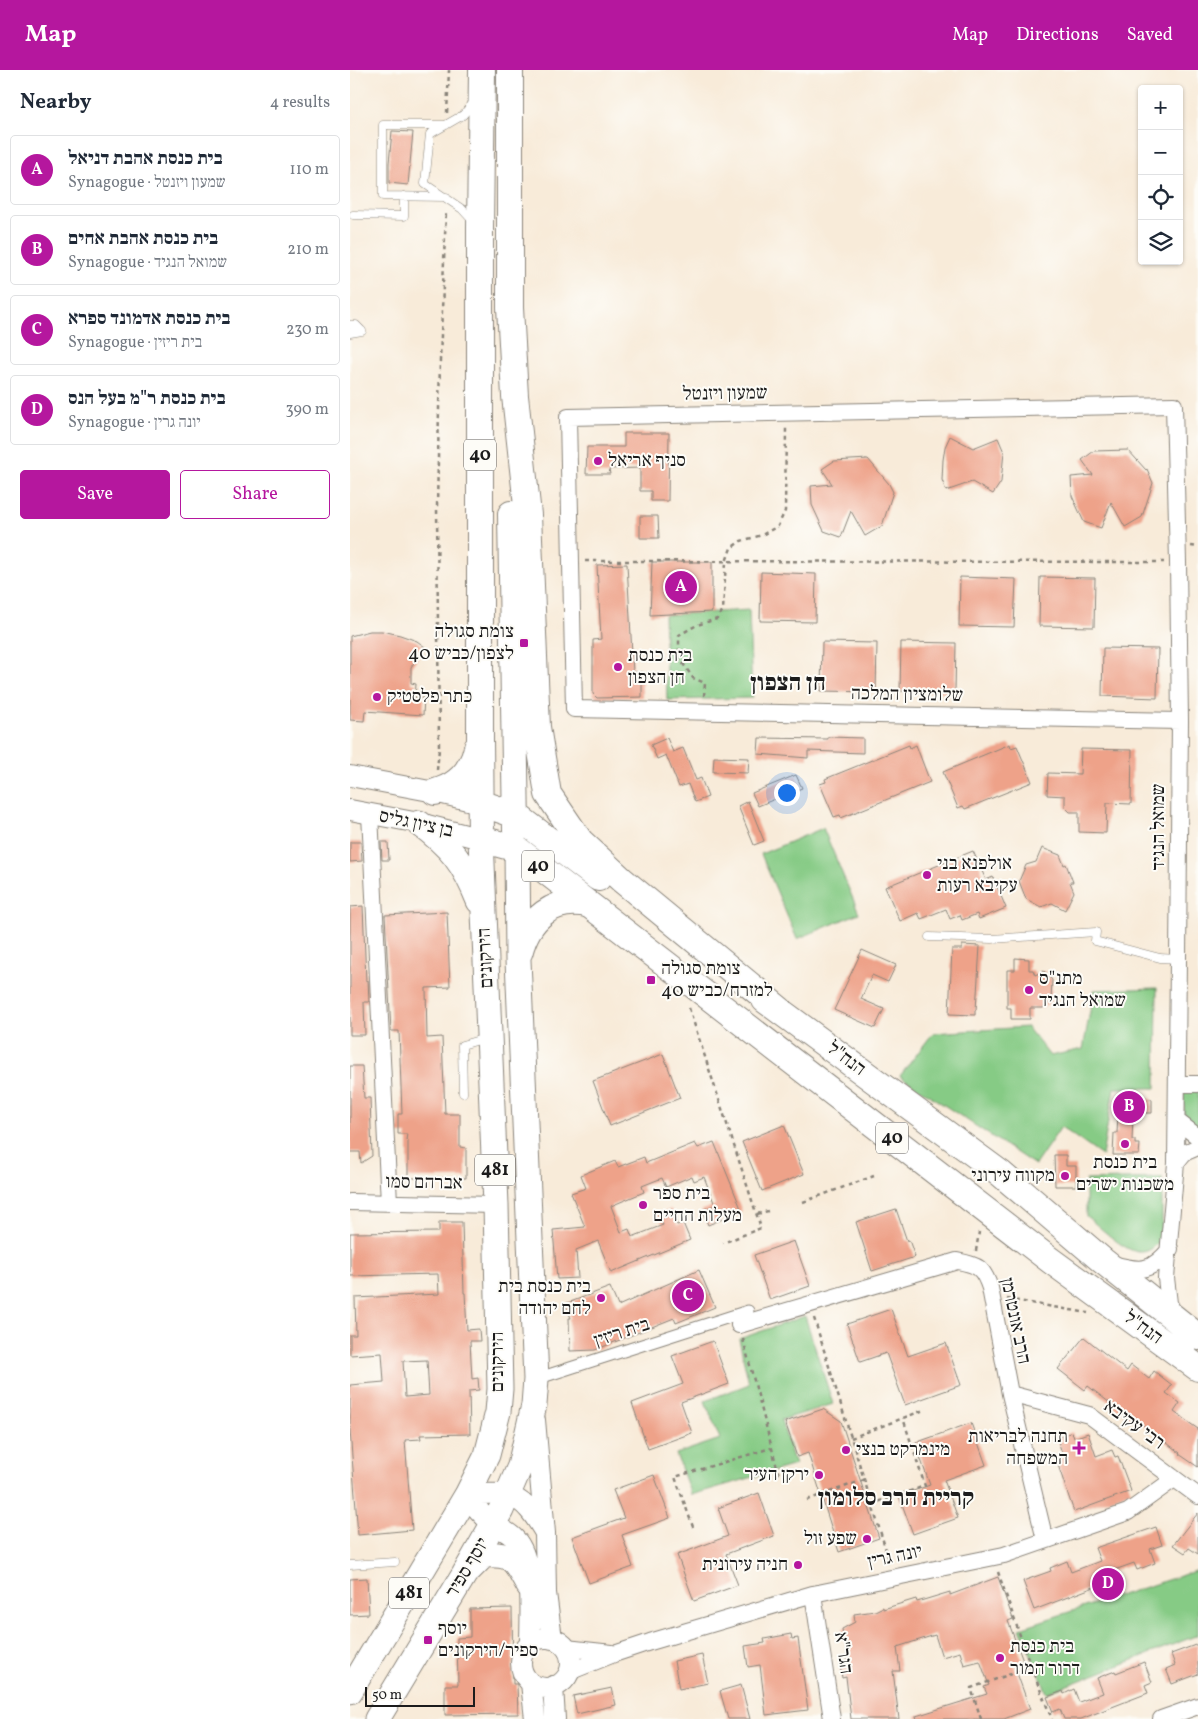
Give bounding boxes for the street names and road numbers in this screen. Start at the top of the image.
street label: שמעון ויזנטל [682,380,768,408]
road number: 40 [464,440,496,470]
street label: שלומציון המלכה [851,681,963,709]
street label: שמואל הנגיד [1146,784,1172,870]
street label: בן ציון גליס [376,803,456,845]
road number: 40 [522,850,554,881]
street label: הירקונים [471,927,501,989]
street label: הנח"ל [821,1036,871,1082]
road number: 40 [876,1122,908,1154]
road number: 481 [475,1154,515,1186]
street label: אברהם סמו [385,1169,463,1197]
street label: הרב אונטרמן [993,1276,1037,1366]
street label: הנח"ל [1118,1305,1168,1351]
street label: בית ריזין [591,1312,653,1354]
street label: הירקונים [485,1332,511,1392]
street label: רבי עקיבא [1098,1394,1170,1456]
street label: יוסף ספיר [440,1533,496,1603]
street label: יונה גרין [865,1539,925,1575]
road number: 481 [389,1578,429,1609]
street label: הגר"א [827,1630,859,1676]

